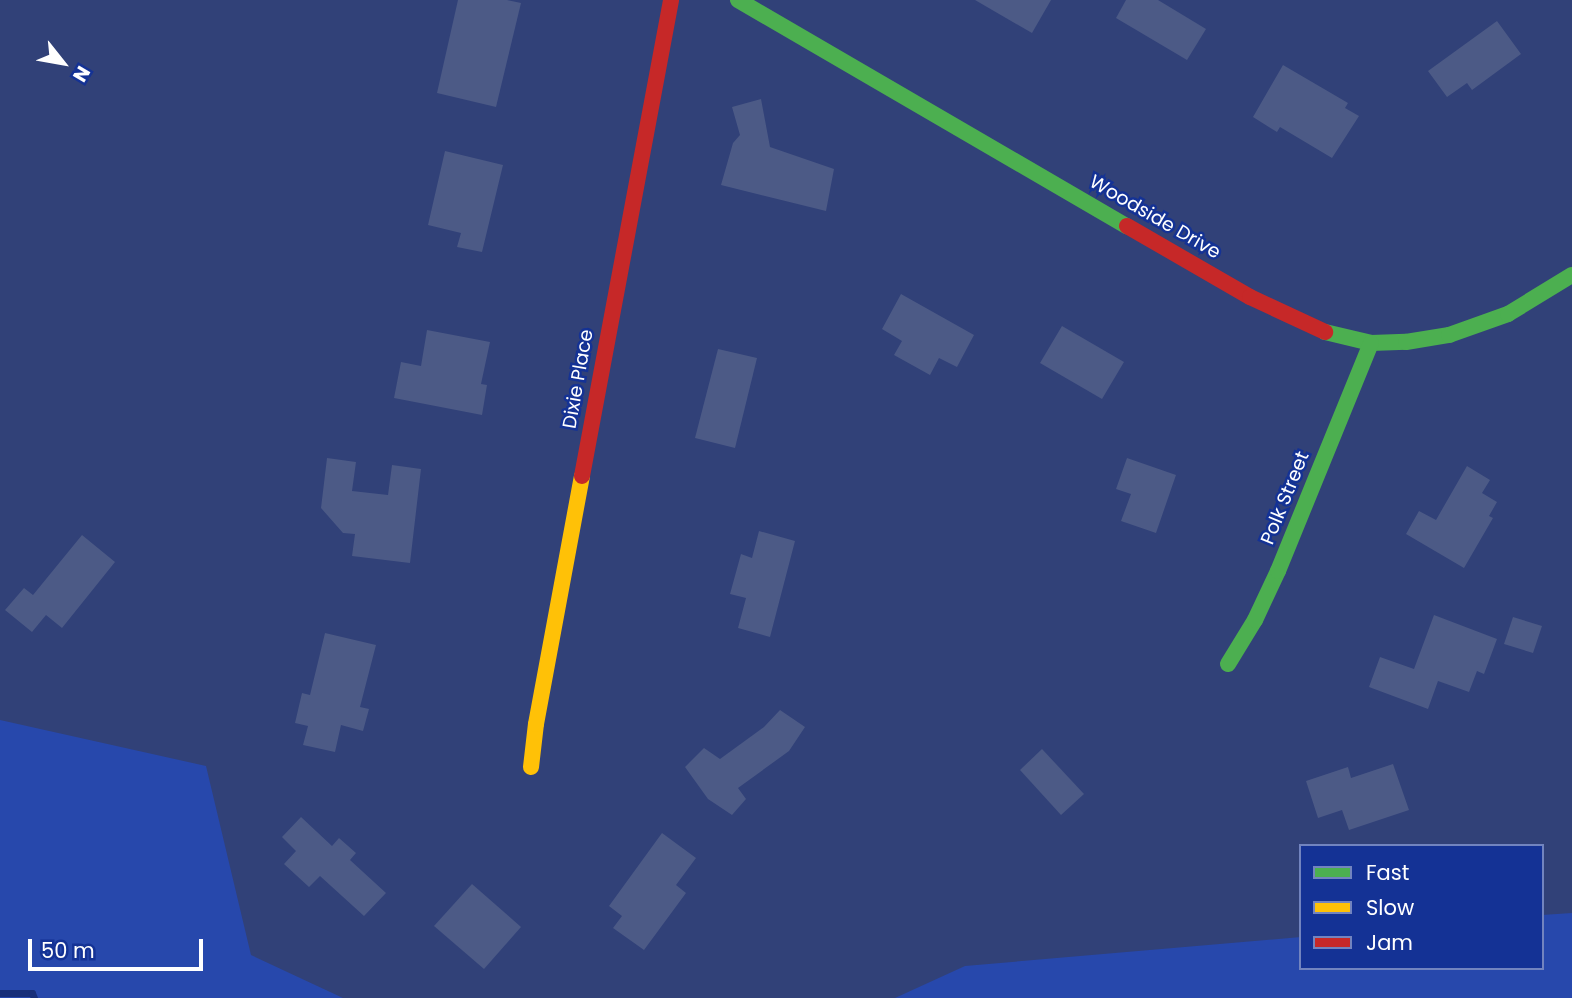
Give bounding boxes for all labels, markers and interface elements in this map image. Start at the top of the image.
north arrow [28,28,98,98]
text: N [66,61,97,87]
street label: Woodside Drive [1085,170,1225,264]
street label: Dixie Place [558,328,598,430]
street label: Polk Street [1256,448,1314,548]
legend [1299,844,1544,970]
text: Fast [1366,858,1409,887]
text: Slow [1366,893,1414,922]
scale bar [32,925,206,969]
text: Jam [1366,928,1413,957]
text: 50 m [41,936,95,965]

